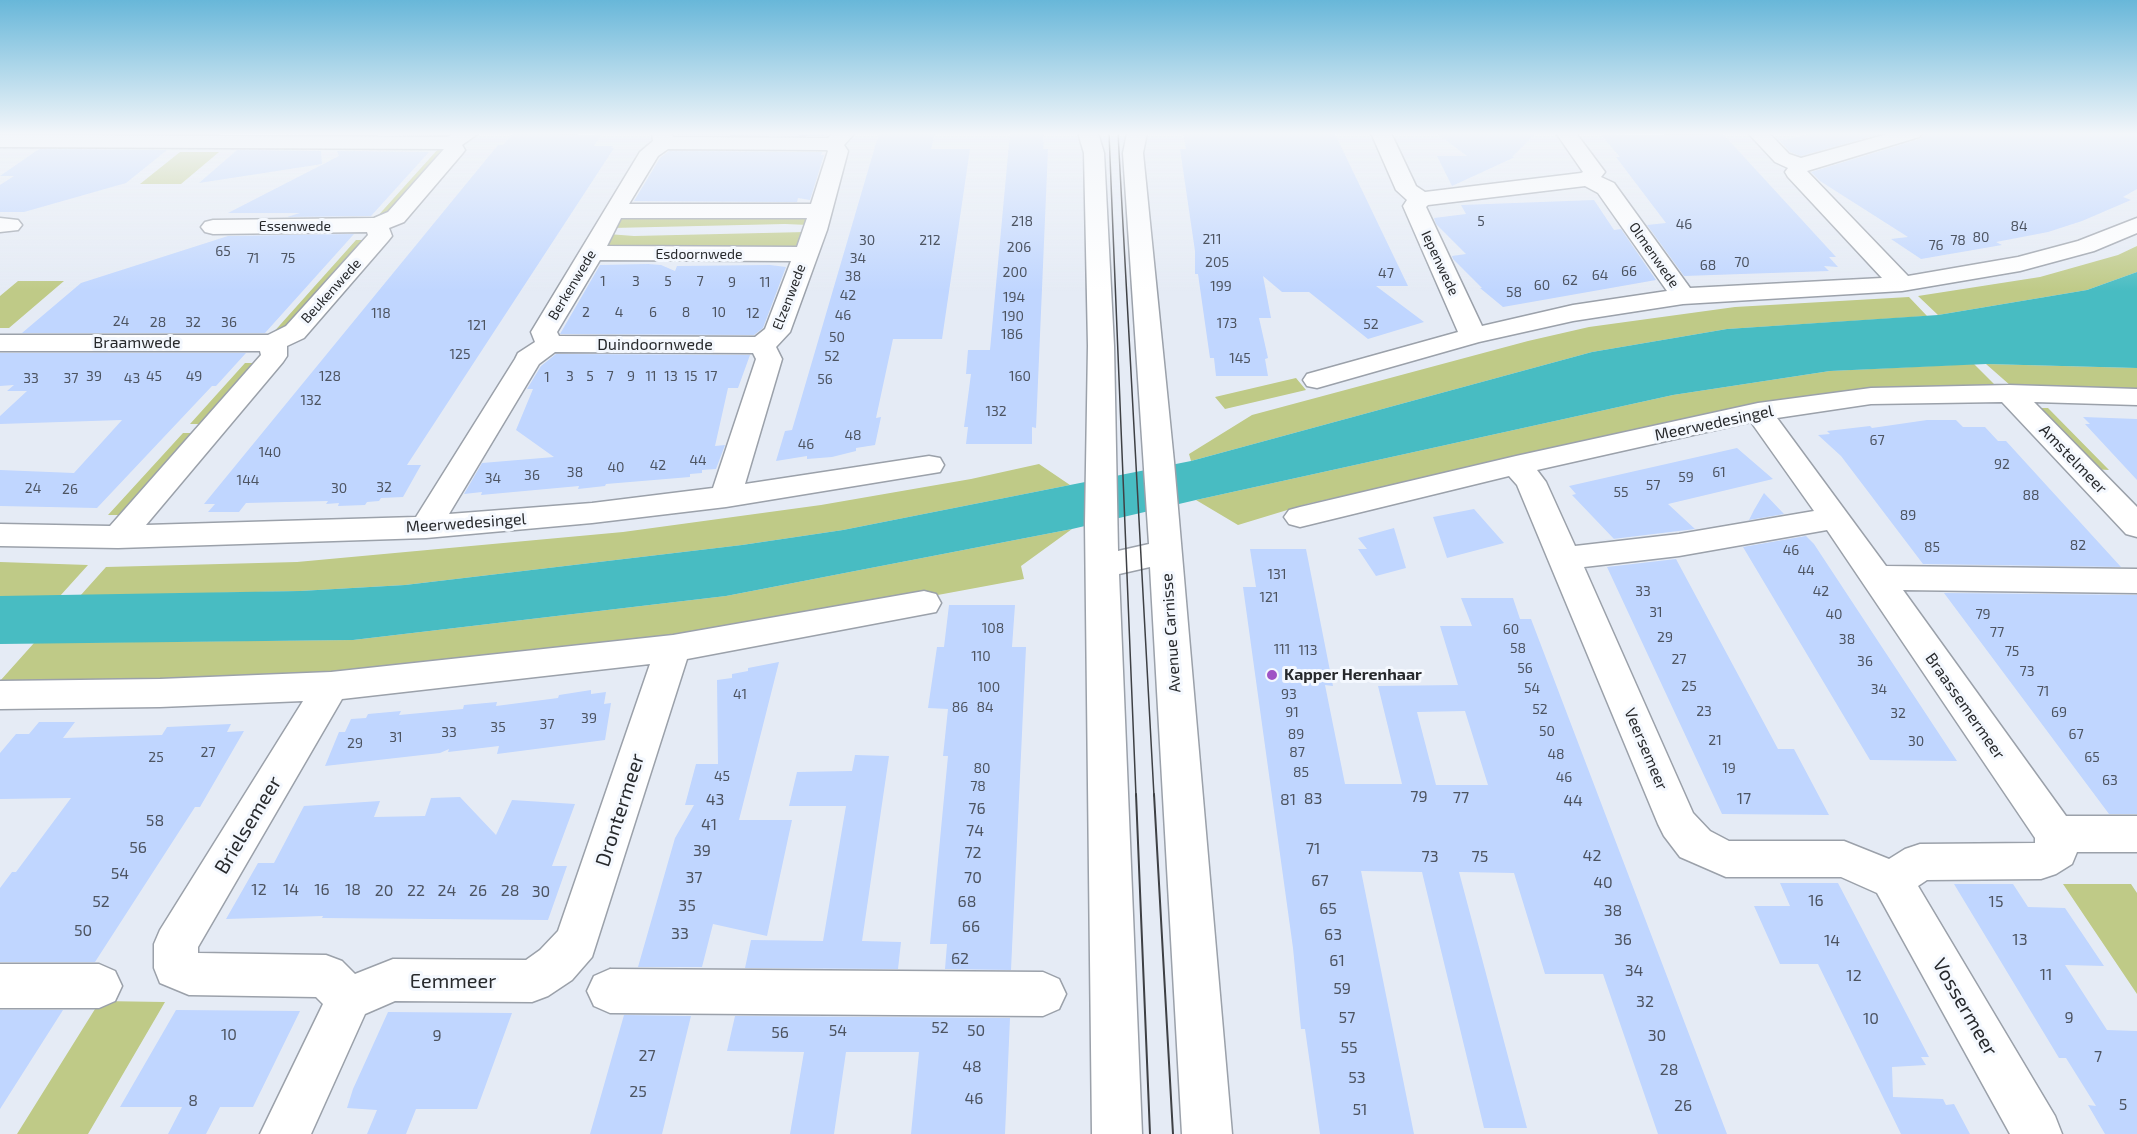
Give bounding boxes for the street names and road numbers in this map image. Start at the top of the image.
street label: Essenwede [259,218,331,234]
street label: Olmenwede [1625,219,1683,291]
street label: Iepenwede [1418,228,1462,298]
street label: Esdoornwede [655,246,743,262]
street label: Berkenwede [544,247,600,323]
street label: Beukenwede [298,255,364,327]
street label: Elzenwede [769,262,809,332]
street label: Braamwede [93,333,181,353]
street label: Duindoornwede [597,335,713,355]
street label: Meerwedesingel [1653,401,1775,445]
street label: Amstelmeer [2035,420,2111,498]
street label: Meerwedesingel [405,509,527,537]
street label: Avenue Carnisse [1157,573,1185,693]
street label: Braassemermeer [1921,649,2009,763]
street label: Veersemeer [1620,705,1672,793]
street label: Drontermeer [590,750,650,870]
street label: Brielsemeer [209,772,287,878]
street label: Vossermeer [1927,954,2003,1060]
street label: Eemmeer [410,969,496,993]

